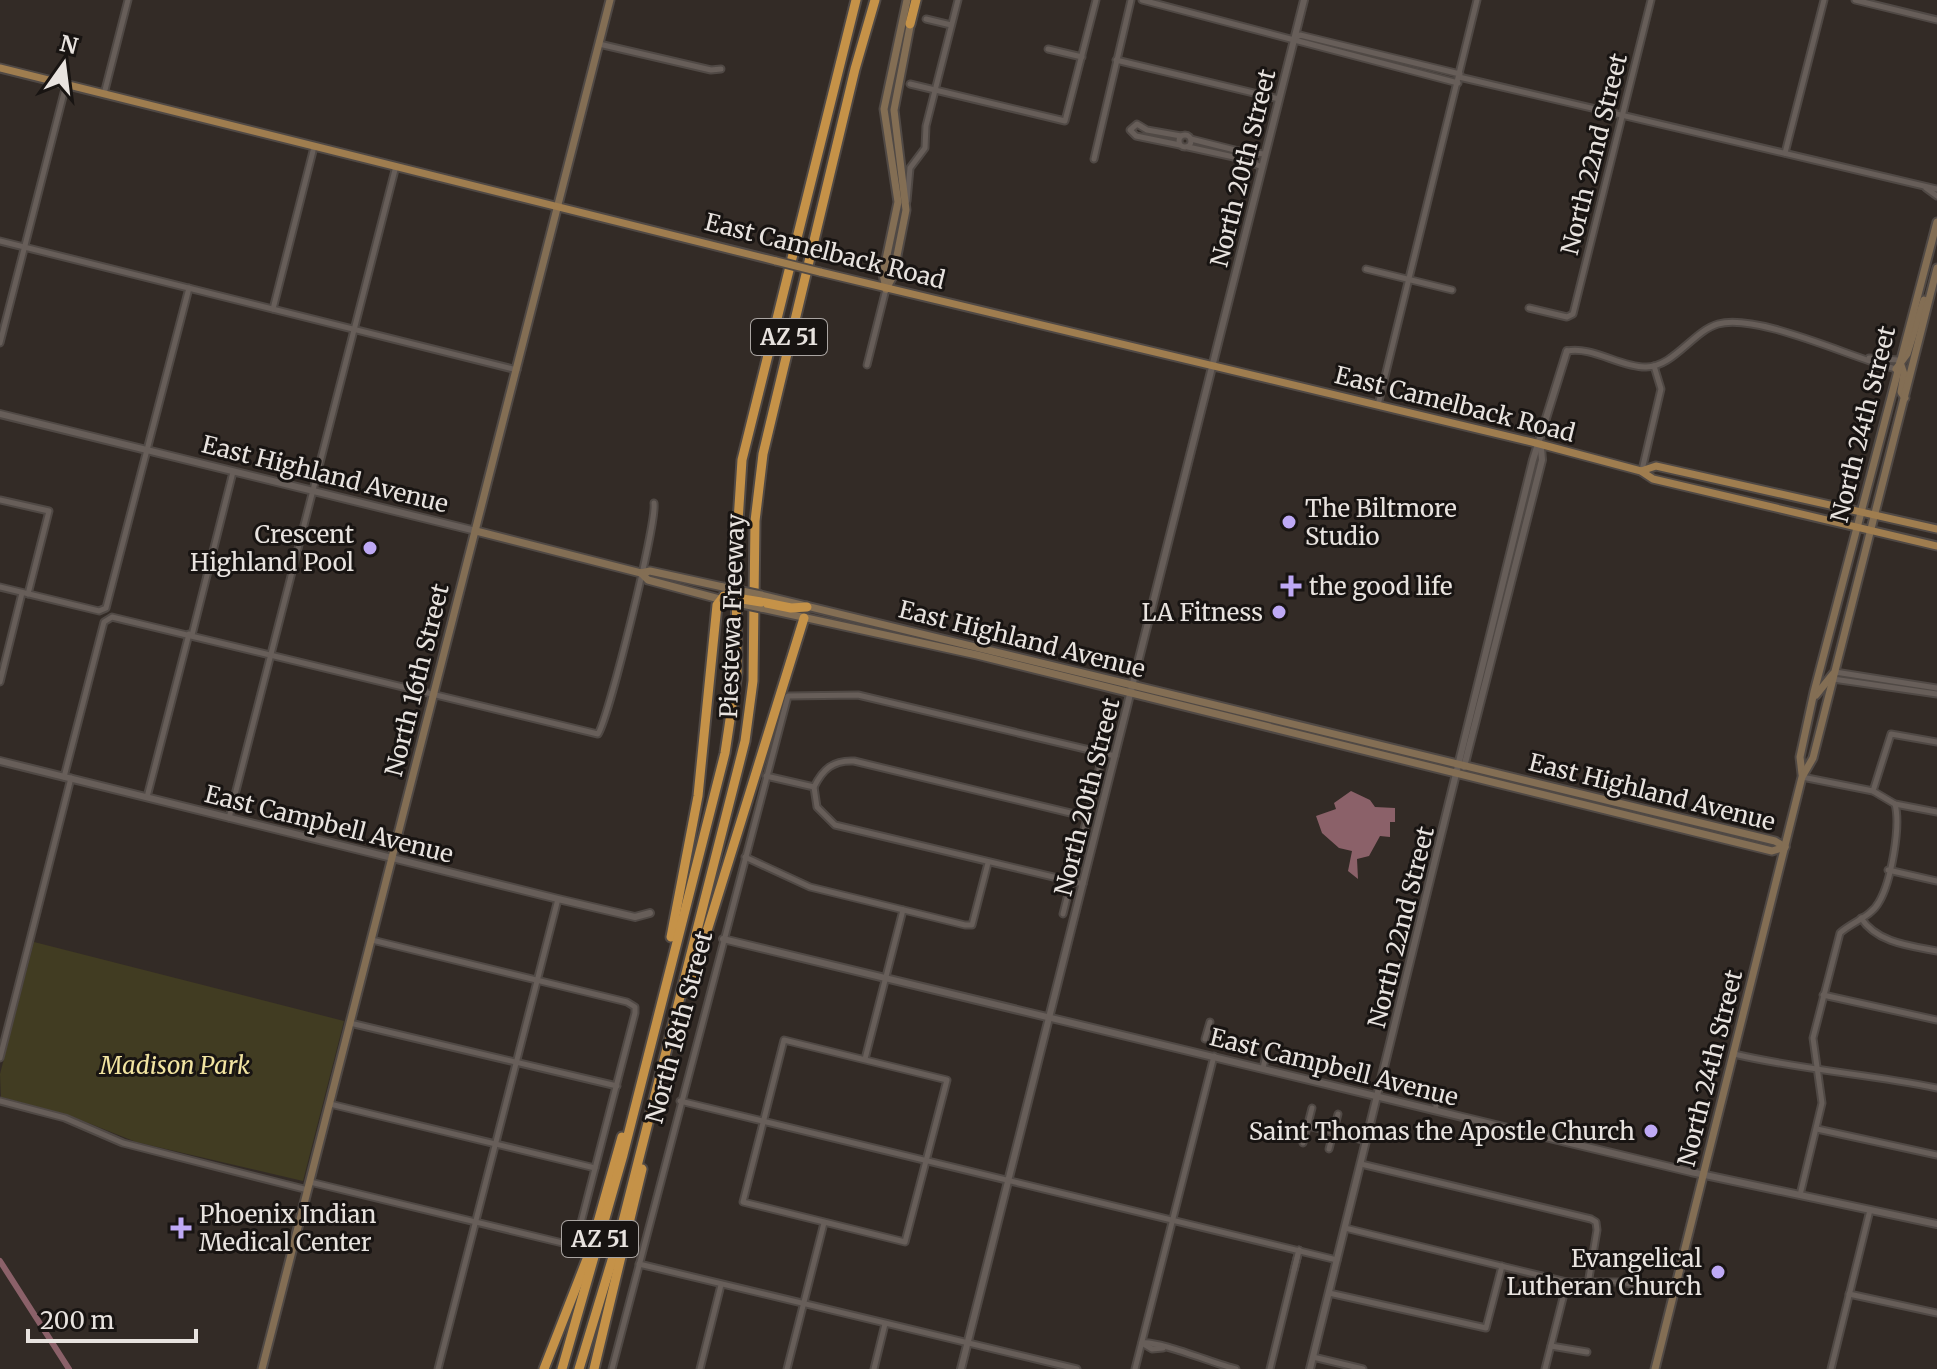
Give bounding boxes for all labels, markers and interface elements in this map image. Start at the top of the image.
north arrow [24,24,104,104]
text: N [57,29,81,60]
street label: North 22nd Street [1554,49,1634,258]
street label: North 20th Street [1203,65,1283,270]
street label: East Camelback Road [702,206,948,296]
road number: AZ 51 [751,319,827,355]
street label: North 24th Street [1824,322,1903,525]
street label: East Camelback Road [1332,359,1578,449]
street label: East Highland Avenue [198,428,452,520]
place label: The Biltmore Studio [1305,493,1457,552]
street label: Piestewa Freeway [713,513,751,719]
marker: The Biltmore Studio [1280,513,1298,531]
place label: Crescent Highland Pool [190,519,355,578]
marker: Crescent Highland Pool [361,539,379,557]
place label: the good life [1309,571,1452,602]
marker: the good life [1280,575,1302,597]
street label: North 16th Street [378,580,456,780]
street label: East Highland Avenue [895,593,1149,685]
place label: LA Fitness [1141,597,1263,628]
marker: LA Fitness [1270,603,1288,621]
street label: North 20th Street [1047,694,1127,899]
street label: East Highland Avenue [1525,746,1779,838]
street label: East Campbell Avenue [202,778,456,870]
street label: North 22nd Street [1361,822,1441,1031]
street label: North 18th Street [638,927,720,1126]
street label: North 24th Street [1671,966,1750,1169]
street label: East Campbell Avenue [1207,1021,1461,1113]
park label: Madison Park [99,1050,250,1081]
place label: Saint Thomas the Apostle Church [1249,1116,1635,1147]
marker: Saint Thomas the Apostle Church [1642,1122,1660,1140]
place label: Phoenix Indian Medical Center [199,1199,376,1258]
marker: Phoenix Indian Medical Center [170,1217,192,1239]
road number: AZ 51 [562,1221,638,1257]
place label: Evangelical Lutheran Church [1506,1243,1702,1302]
marker: Evangelical Lutheran Church [1709,1263,1727,1281]
scale bar [28,1293,196,1343]
text: 200 m [40,1305,115,1336]

